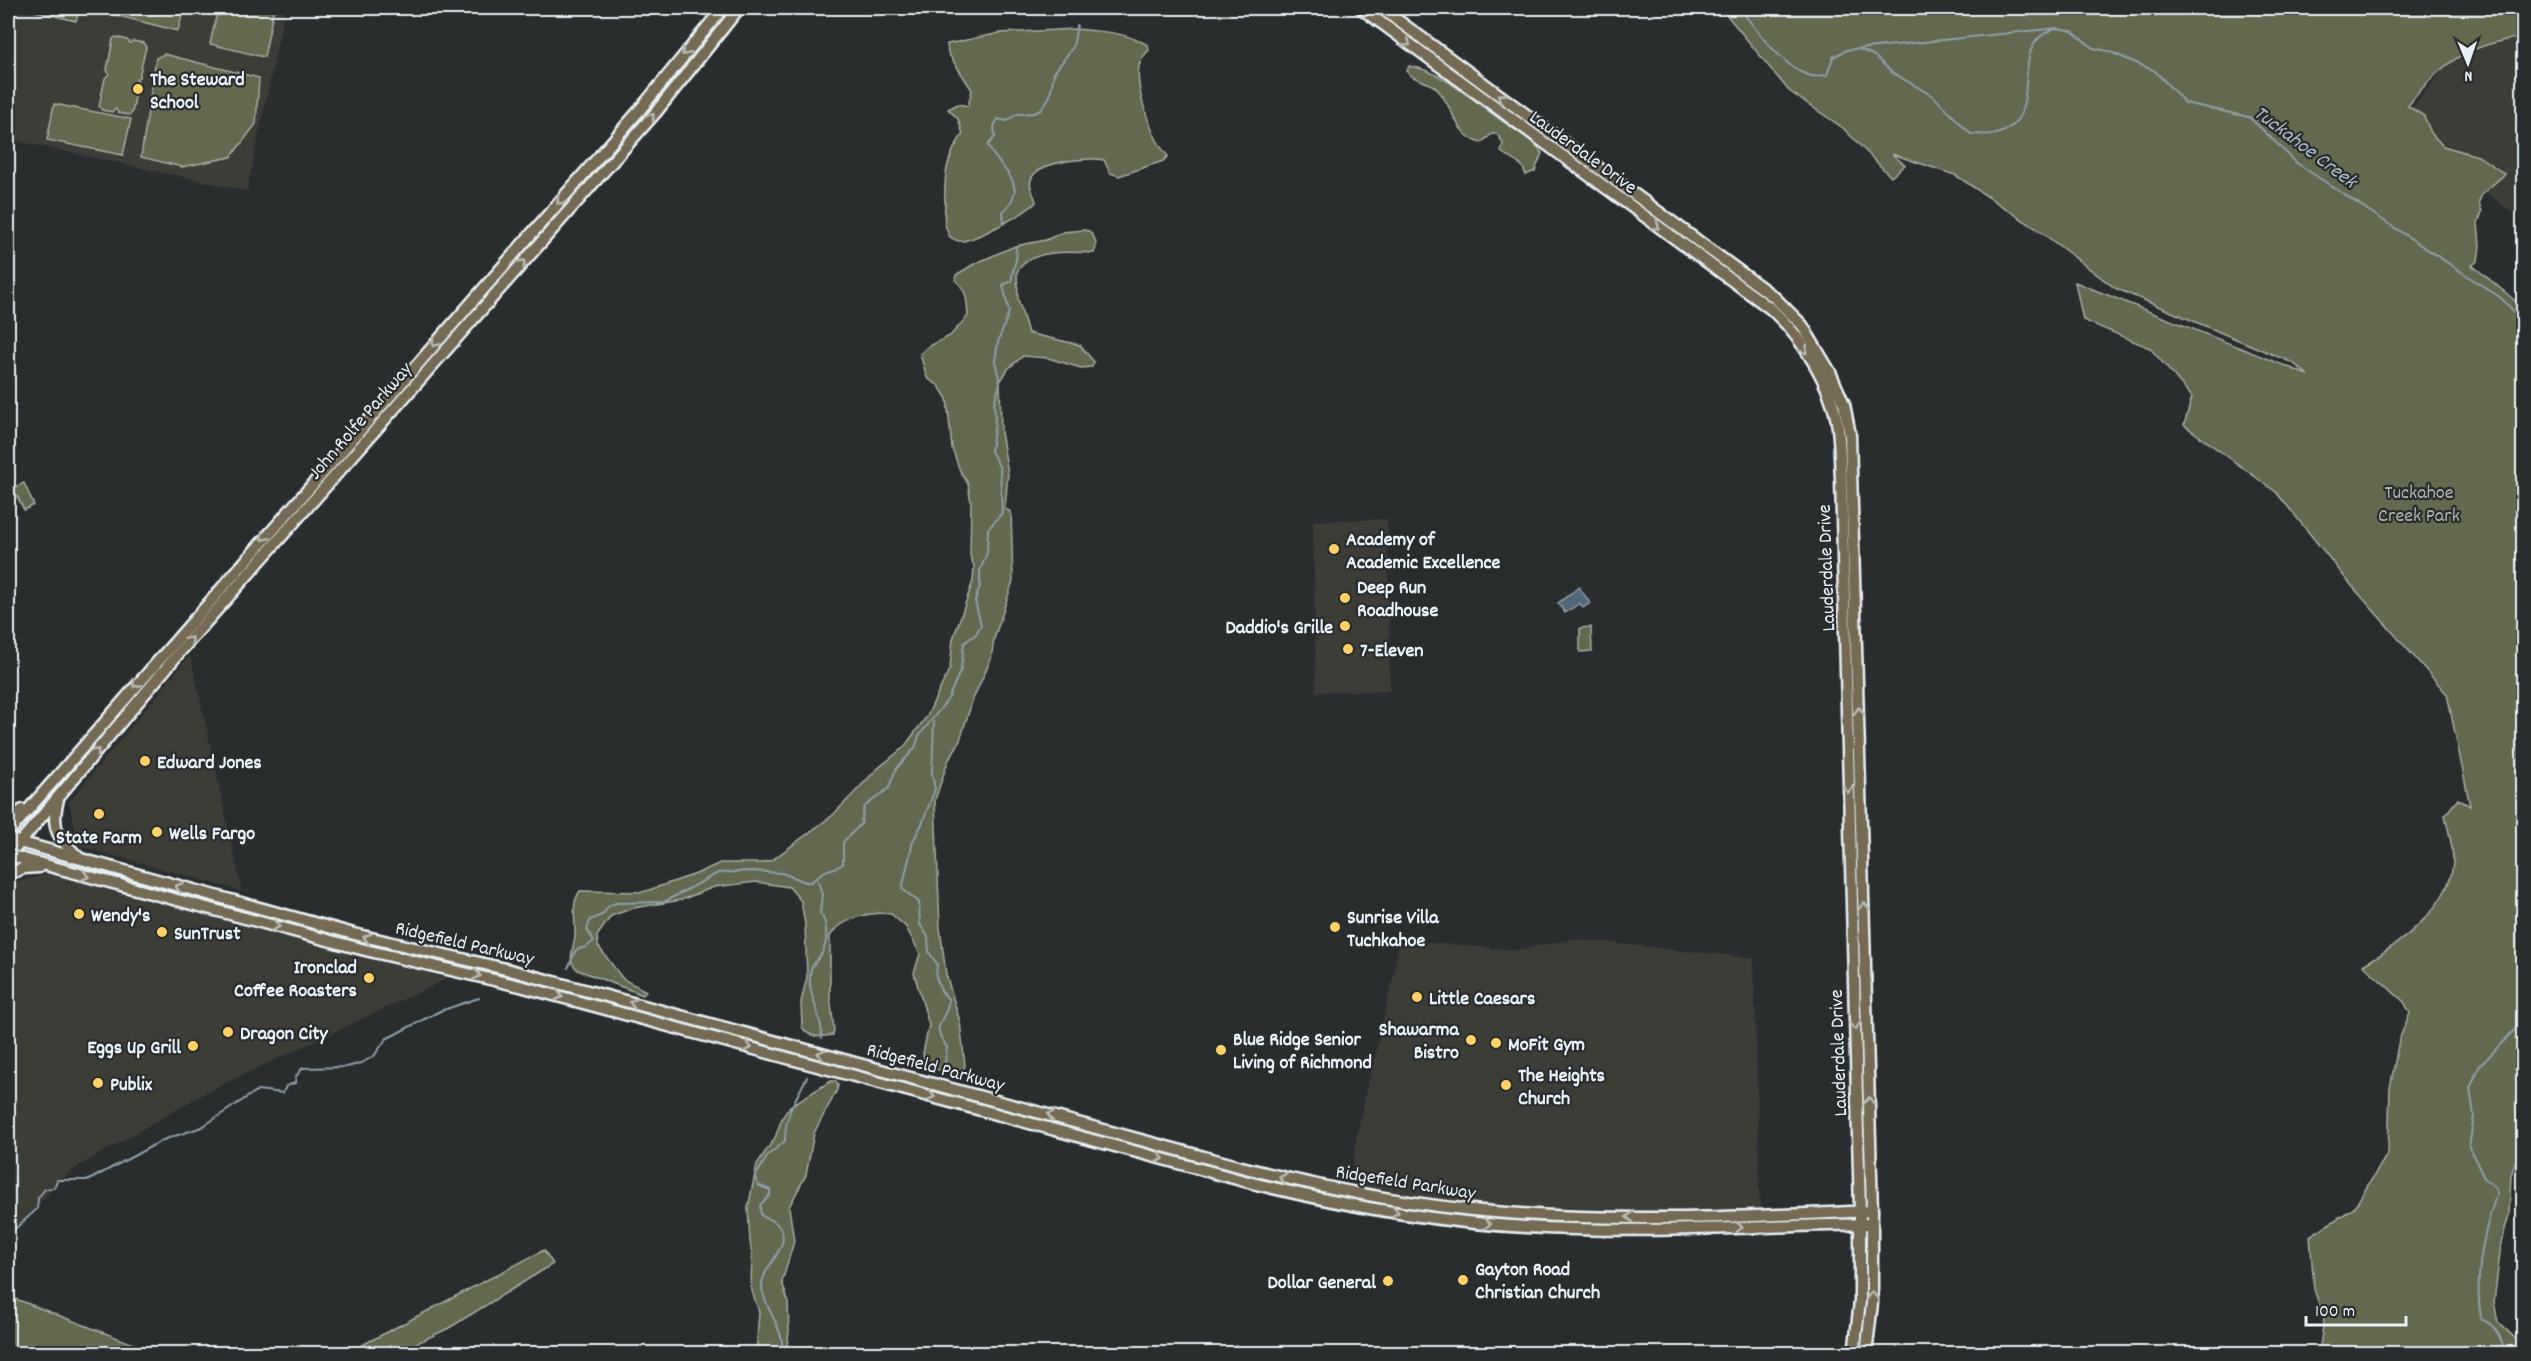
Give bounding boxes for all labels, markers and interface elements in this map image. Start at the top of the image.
north arrow [2438,33,2498,93]
one-way arrow [1401,35,1412,46]
one-way arrow [682,45,693,56]
text: N [2464,64,2473,87]
place label: The Steward School [150,67,245,118]
marker: The Steward School [131,82,145,96]
one-way arrow [1497,93,1508,104]
water label: Tuckahoe Creek [2246,100,2364,199]
street label: Lauderdale Drive [1523,105,1642,202]
one-way arrow [644,113,655,124]
one-way arrow [556,194,567,205]
one-way arrow [1650,218,1661,229]
one-way arrow [515,259,526,270]
one-way arrow [431,336,442,347]
one-way arrow [1797,344,1809,354]
street label: John Rolfe Parkway [302,356,421,487]
park label: Tuckahoe Creek Park [2378,480,2460,531]
street label: Lauderdale Drive [1812,504,1844,632]
place label: Academy of Academic Excellence [1346,527,1500,578]
one-way arrow [260,530,271,541]
marker: Academy of Academic Excellence [1327,542,1341,556]
place label: Deep Run Roadhouse [1357,575,1439,626]
marker: Deep Run Roadhouse [1338,591,1352,605]
place label: Daddio's Grille [1226,615,1333,643]
marker: Daddio's Grille [1338,619,1352,633]
one-way arrow [183,636,194,647]
place label: 7-Eleven [1360,638,1424,666]
marker: 7-Eleven [1341,642,1355,656]
one-way arrow [132,677,143,688]
one-way arrow [1852,706,1865,715]
one-way arrow [89,748,100,759]
place label: Edward Jones [157,750,262,778]
marker: Edward Jones [138,754,152,768]
one-way arrow [1842,785,1855,794]
marker: State Farm [92,807,106,821]
place label: Wells Fargo [169,821,255,849]
place label: State Farm [56,825,142,853]
marker: Wells Fargo [150,825,164,839]
one-way arrow [80,869,90,882]
one-way arrow [175,881,185,894]
one-way arrow [1857,901,1870,910]
place label: Wendy's [91,903,150,931]
place label: Sunrise Villa Tuchkahoe [1347,905,1439,956]
marker: Wendy's [72,907,86,921]
street label: Ridgefield Parkway [392,915,537,975]
one-way arrow [270,919,280,931]
marker: Sunrise Villa Tuchkahoe [1328,920,1342,934]
place label: SunTrust [174,921,241,949]
marker: SunTrust [155,925,169,939]
one-way arrow [362,932,372,945]
place label: Ironclad Coffee Roasters [234,955,357,1006]
one-way arrow [471,968,481,981]
marker: Ironclad Coffee Roasters [362,971,376,985]
place label: Little Caesars [1429,986,1535,1014]
one-way arrow [553,989,564,1001]
street label: Lauderdale Drive [1824,989,1856,1117]
marker: Little Caesars [1410,990,1424,1004]
one-way arrow [628,998,639,1010]
place label: Shawarma Bistro [1379,1017,1460,1068]
place label: Dragon City [240,1021,329,1049]
one-way arrow [1848,1021,1861,1030]
marker: Dragon City [221,1025,235,1039]
place label: Blue Ridge Senior Living of Richmond [1233,1027,1372,1078]
place label: MoFit Gym [1508,1032,1585,1060]
marker: Shawarma Bistro [1464,1033,1478,1047]
place label: Eggs Up Grill [87,1035,181,1063]
marker: MoFit Gym [1489,1036,1503,1050]
street label: Ridgefield Parkway [863,1037,1008,1101]
marker: Eggs Up Grill [186,1039,200,1053]
one-way arrow [743,1039,753,1052]
marker: Blue Ridge Senior Living of Richmond [1214,1043,1228,1057]
one-way arrow [816,1048,826,1061]
place label: The Heights Church [1518,1063,1605,1114]
place label: Publix [110,1072,153,1100]
marker: Publix [91,1076,105,1090]
marker: The Heights Church [1499,1078,1513,1092]
one-way arrow [926,1089,936,1102]
one-way arrow [1862,1096,1875,1105]
one-way arrow [1046,1110,1057,1122]
one-way arrow [1155,1151,1165,1164]
street label: Ridgefield Parkway [1333,1159,1479,1209]
one-way arrow [1279,1172,1289,1185]
one-way arrow [1391,1206,1400,1218]
one-way arrow [1626,1211,1635,1223]
one-way arrow [1483,1217,1492,1230]
one-way arrow [1734,1221,1743,1233]
place label: Gayton Road Christian Church [1475,1257,1600,1308]
place label: Dollar General [1267,1270,1376,1298]
marker: Gayton Road Christian Church [1456,1273,1470,1287]
marker: Dollar General [1381,1274,1395,1288]
scale bar [2306,1289,2406,1327]
one-way arrow [1866,1291,1878,1300]
text: 100 m [2315,1300,2355,1325]

